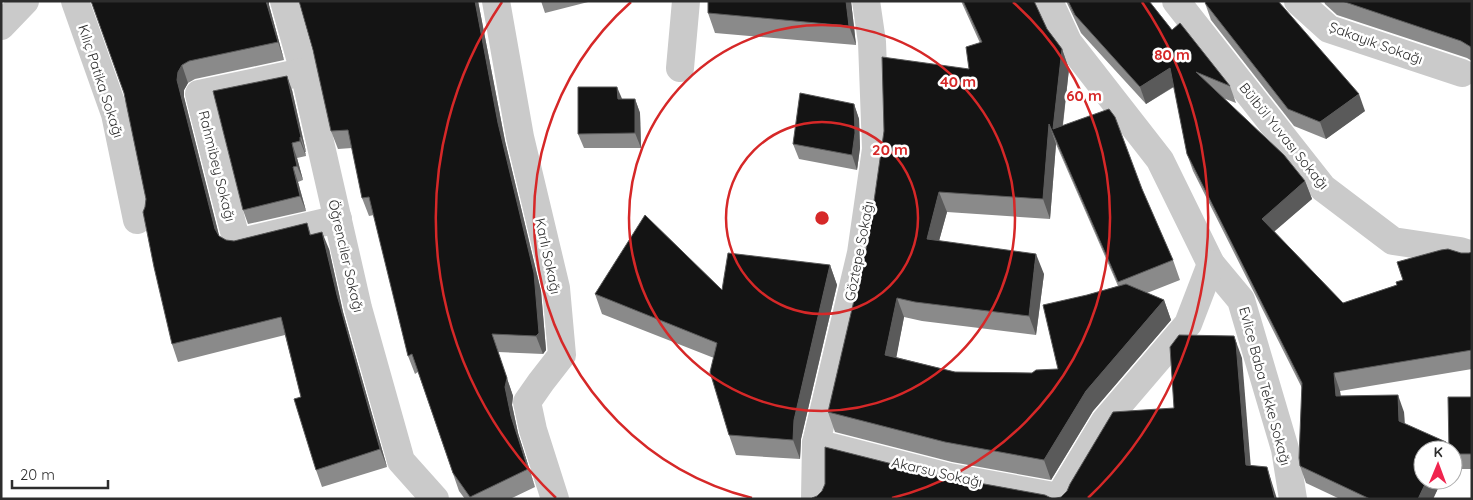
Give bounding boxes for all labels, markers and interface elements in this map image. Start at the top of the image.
street label: Şakayık Sokağı [1327,18,1425,68]
street label: Kılıç Patika Sokağı [74,22,128,140]
text: 80 m [1154,45,1190,64]
text: 40 m [940,72,976,91]
street label: Bülbül Yuvası Sokağı [1235,79,1333,193]
text: 60 m [1066,86,1102,105]
street label: Rahmibey Sokağı [195,109,239,223]
text: 20 m [872,140,908,159]
street label: Öğrenciler Sokağı [324,198,368,314]
street label: Göztepe Sokağı [840,199,878,303]
centre of rings [813,209,831,227]
street label: Karlı Sokağı [531,216,565,296]
street label: Evlice Baba Tekke Sokağı [1235,305,1295,467]
north arrow [1413,440,1463,490]
text: K [1433,443,1443,461]
street label: Akarsu Sokağı [890,453,984,491]
scale bar [12,458,109,490]
text: 20 m [20,465,55,484]

